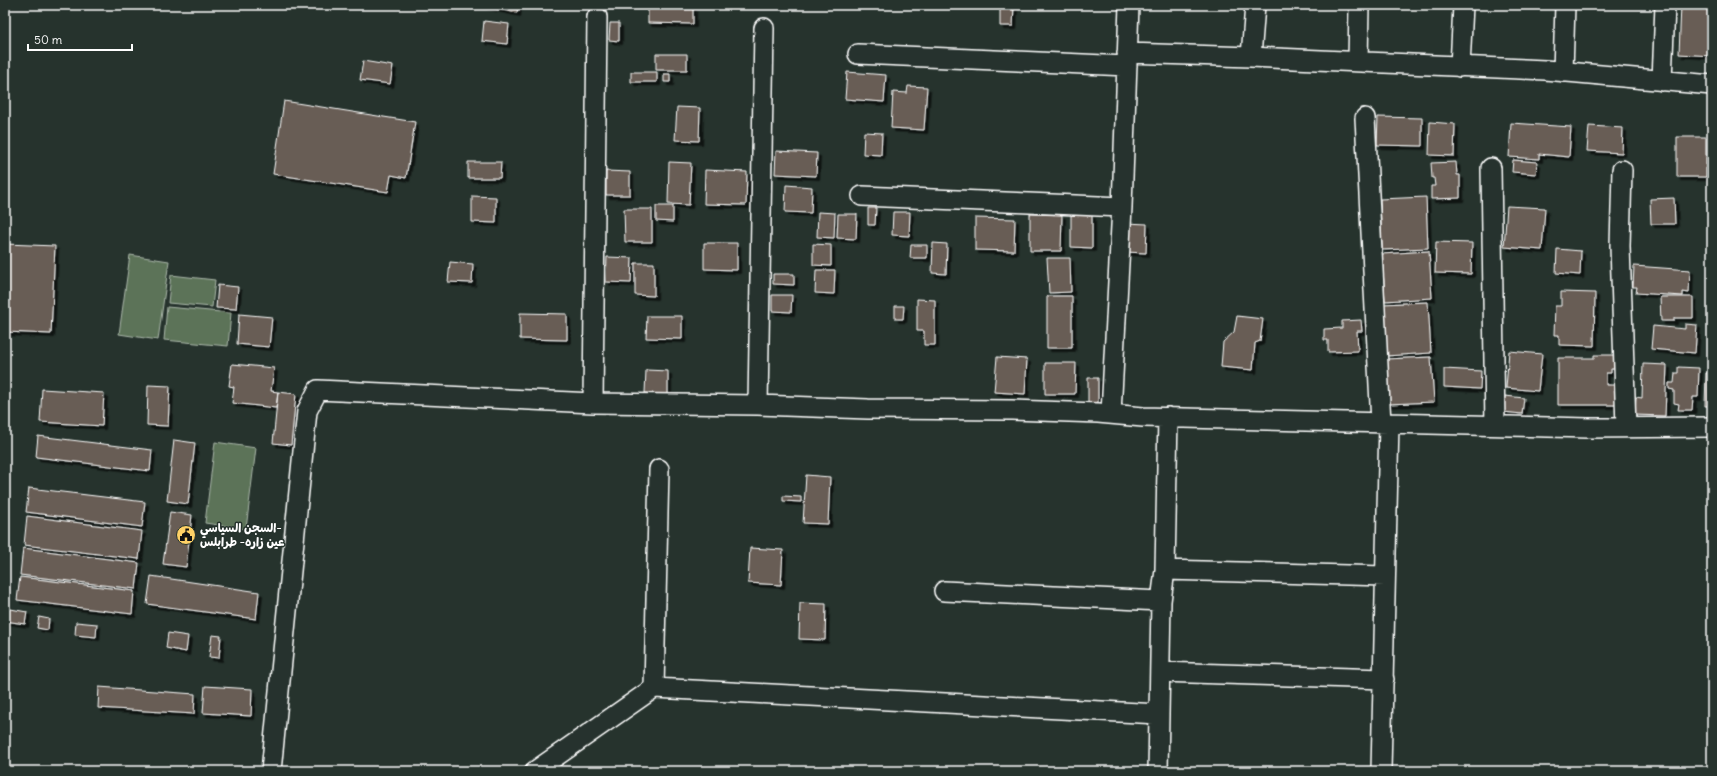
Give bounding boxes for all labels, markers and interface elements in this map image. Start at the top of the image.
scale bar [28,26,132,52]
text: 50 m [34,32,63,47]
place label: السجن السياسي- عين زاره- طرابلس [200,520,285,549]
public building icon: السجن السياسي- عين زاره- طرابلس [175,524,197,546]

